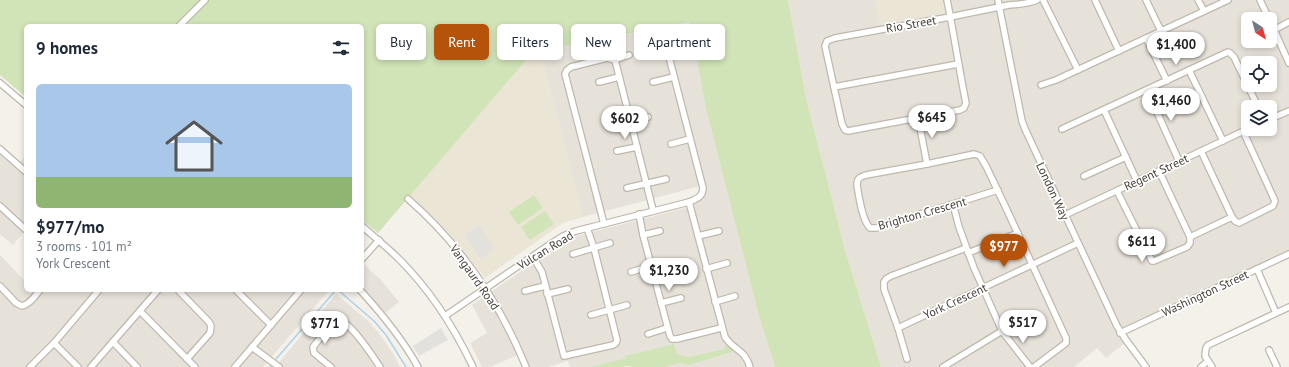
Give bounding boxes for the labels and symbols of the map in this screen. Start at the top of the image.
street label: Rio Street [885,12,937,36]
north arrow [1241,12,1277,48]
pin: $1,400 [1143,32,1209,66]
pin: $1,460 [1138,88,1204,122]
pin: $645 [908,105,956,139]
pin: $602 [601,106,649,140]
street label: Regent Street [1121,151,1191,193]
street label: London Way [1033,160,1073,223]
street label: Brighton Crescent [876,193,968,233]
street label: Vulcan Road [513,227,576,273]
pin: $611 [1118,229,1166,263]
pin: $977 [980,234,1028,268]
street label: Vangaurd Road [446,240,503,313]
pin: $1,230 [636,258,702,292]
street label: Washington Street [1159,266,1251,320]
street label: York Crescent [921,280,989,322]
pin: $517 [999,310,1047,344]
pin: $771 [301,311,349,345]

